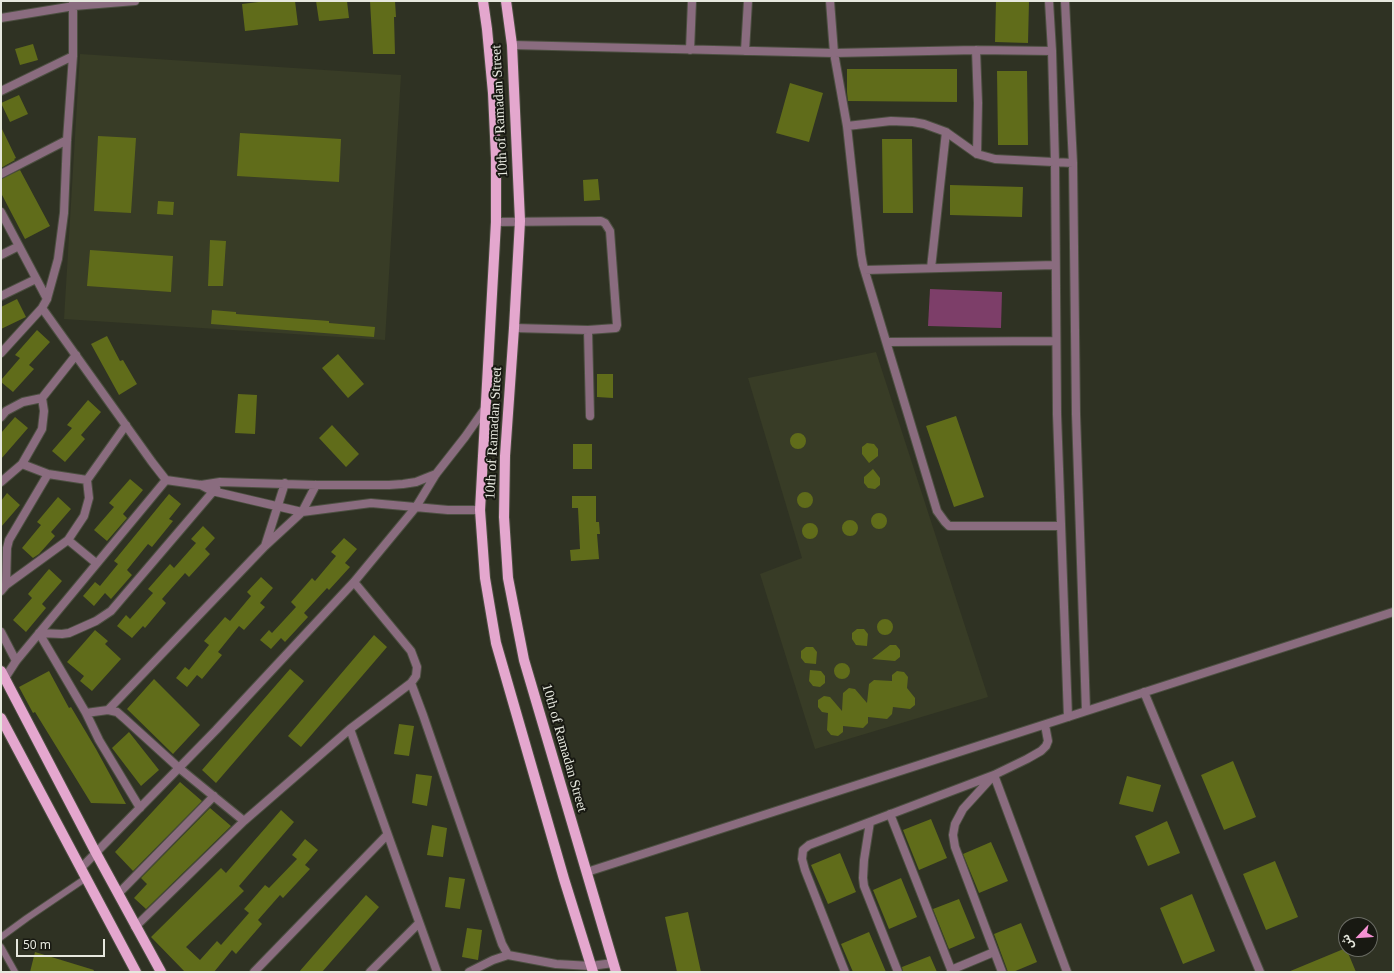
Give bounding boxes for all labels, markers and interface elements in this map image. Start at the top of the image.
street label: 10th of Ramadan Street [488,33,512,189]
street label: 10th of Ramadan Street [482,355,506,511]
street label: 10th of Ramadan Street [534,671,594,825]
north arrow [1338,917,1378,957]
text: ش [1334,930,1361,954]
scale bar [18,931,107,957]
text: 50 m [23,933,51,958]

